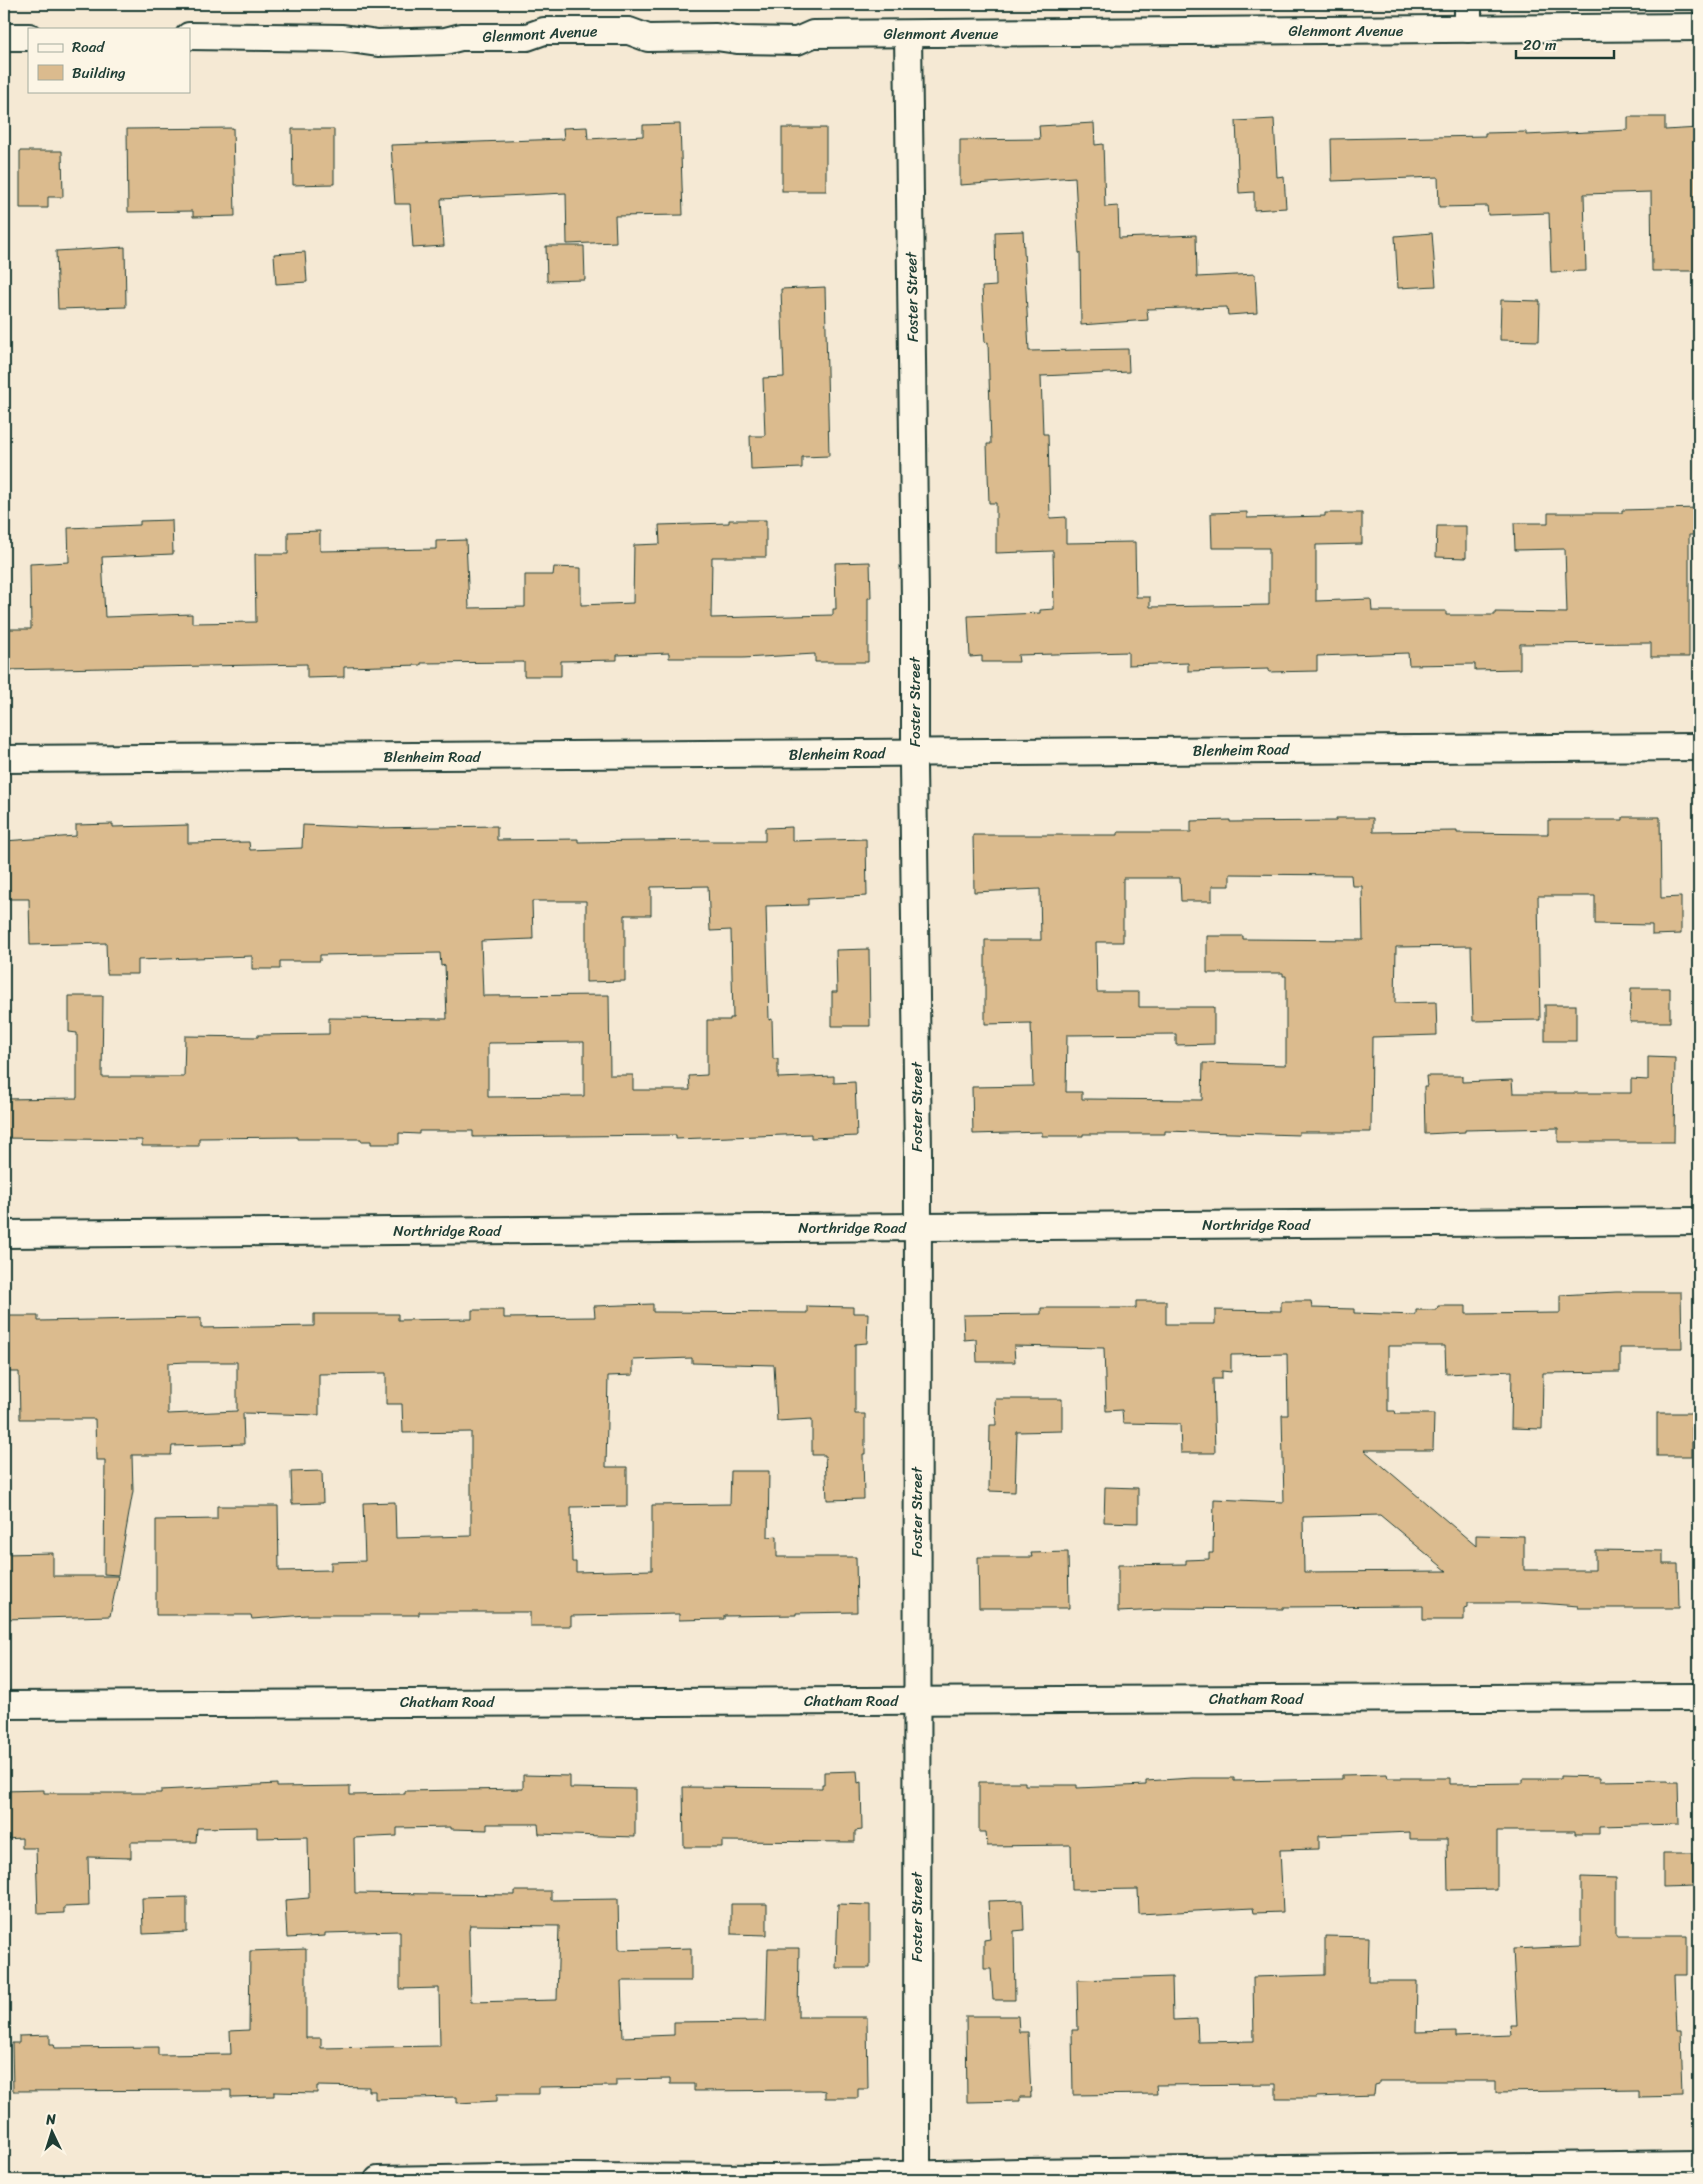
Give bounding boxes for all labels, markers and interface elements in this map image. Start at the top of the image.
street label: Glenmont Avenue [482,18,598,50]
street label: Glenmont Avenue [1289,18,1404,44]
street label: Glenmont Avenue [884,21,999,47]
legend [28,28,190,92]
scale bar [1516,28,1613,60]
text: 20 m [1523,32,1557,58]
text: Road [72,34,105,60]
text: Building [72,60,126,86]
street label: Foster Street [898,251,926,342]
street label: Foster Street [902,656,928,747]
street label: Blenheim Road [1192,736,1291,764]
street label: Blenheim Road [788,740,887,768]
street label: Blenheim Road [384,744,482,770]
street label: Foster Street [904,1061,930,1152]
street label: Northridge Road [1202,1212,1311,1238]
street label: Northridge Road [798,1215,907,1241]
street label: Northridge Road [393,1218,502,1244]
street label: Foster Street [904,1466,930,1557]
street label: Chatham Road [1209,1686,1304,1712]
street label: Chatham Road [804,1688,899,1714]
street label: Chatham Road [400,1689,495,1715]
street label: Foster Street [904,1871,930,1962]
north arrow [28,2106,78,2156]
text: N [44,2107,57,2132]

